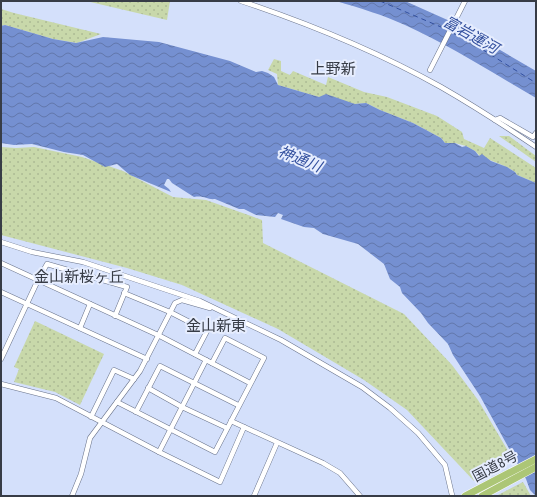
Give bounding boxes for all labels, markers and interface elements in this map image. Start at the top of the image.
water label: 富岩運河 [440,13,504,59]
district label: 上野新 [310,60,356,78]
water label: 神通川 [276,142,326,177]
district label: 金山新桜ヶ丘 [34,268,124,286]
district label: 金山新東 [186,317,246,335]
street label: 国道8号 [470,447,520,485]

